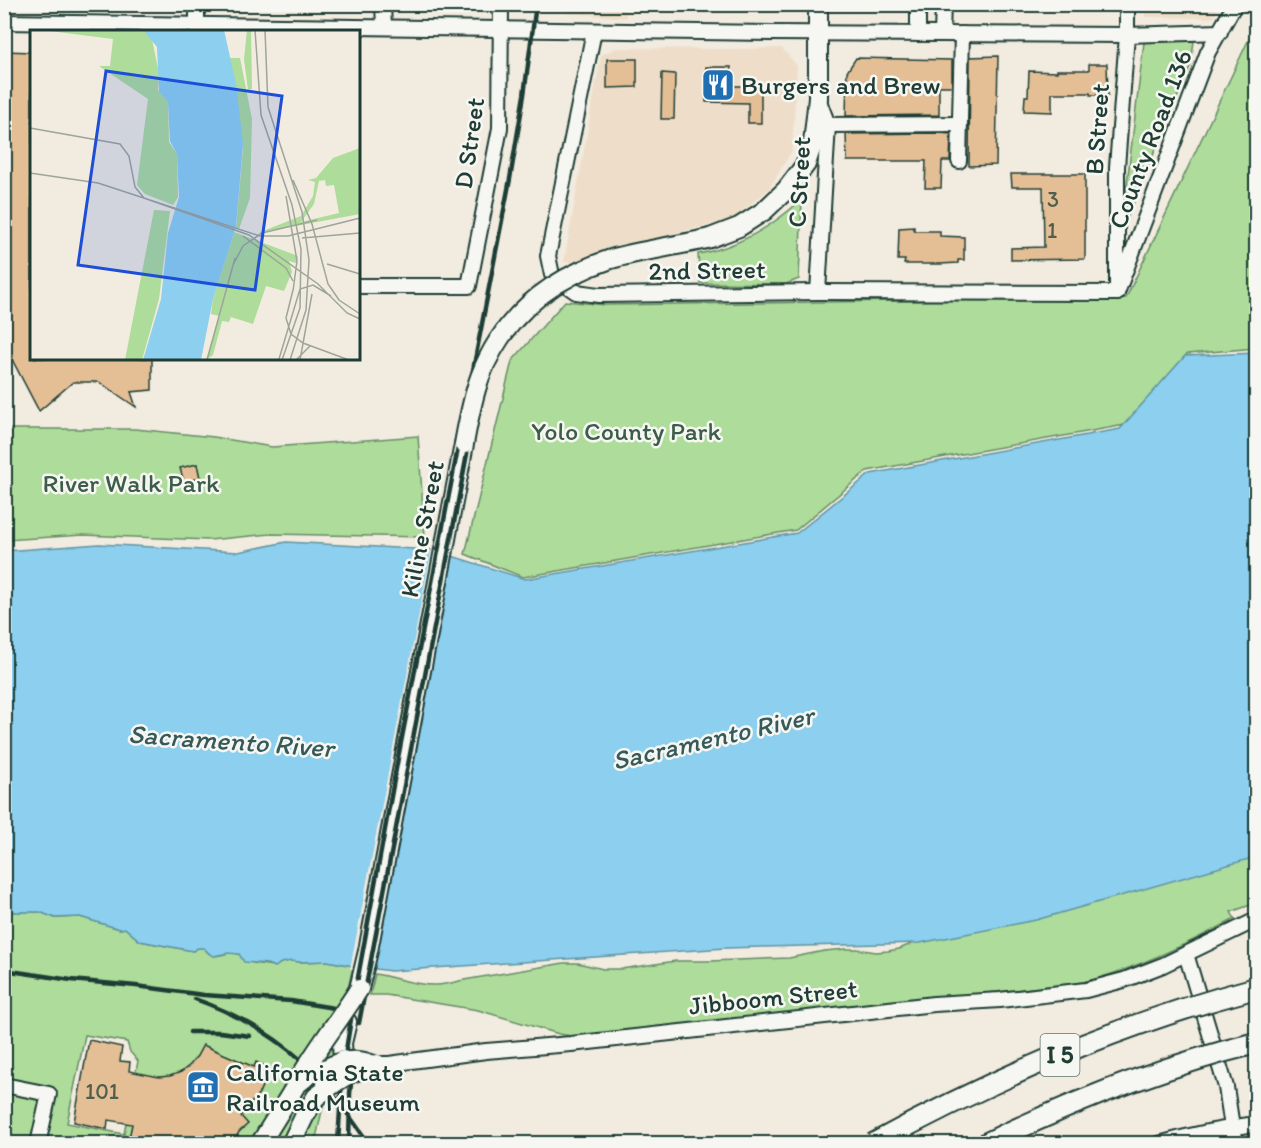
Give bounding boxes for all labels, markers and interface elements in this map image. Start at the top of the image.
inset map [30,30,360,360]
street label: County Road 136 [1101,45,1199,233]
restaurant icon: Burgers and Brew [700,67,736,103]
place label: Burgers and Brew [741,69,940,101]
street label: B Street [1078,82,1116,176]
street label: D Street [447,95,491,191]
street label: C Street [781,135,817,228]
house number: 3 [1047,186,1059,213]
house number: 1 [1047,217,1057,244]
street label: 2nd Street [648,253,766,287]
park label: Yolo County Park [531,415,721,447]
street label: Kiline Street [393,458,451,600]
park label: River Walk Park [43,467,220,499]
water label: Sacramento River [609,698,820,777]
water label: Sacramento River [127,717,338,764]
street label: Jibboom Street [687,972,859,1022]
road number: I 5 [1040,1034,1080,1076]
place label: California State Railroad Museum [226,1056,420,1118]
museum icon: California State Railroad Museum [185,1069,221,1105]
house number: 101 [85,1078,119,1105]

